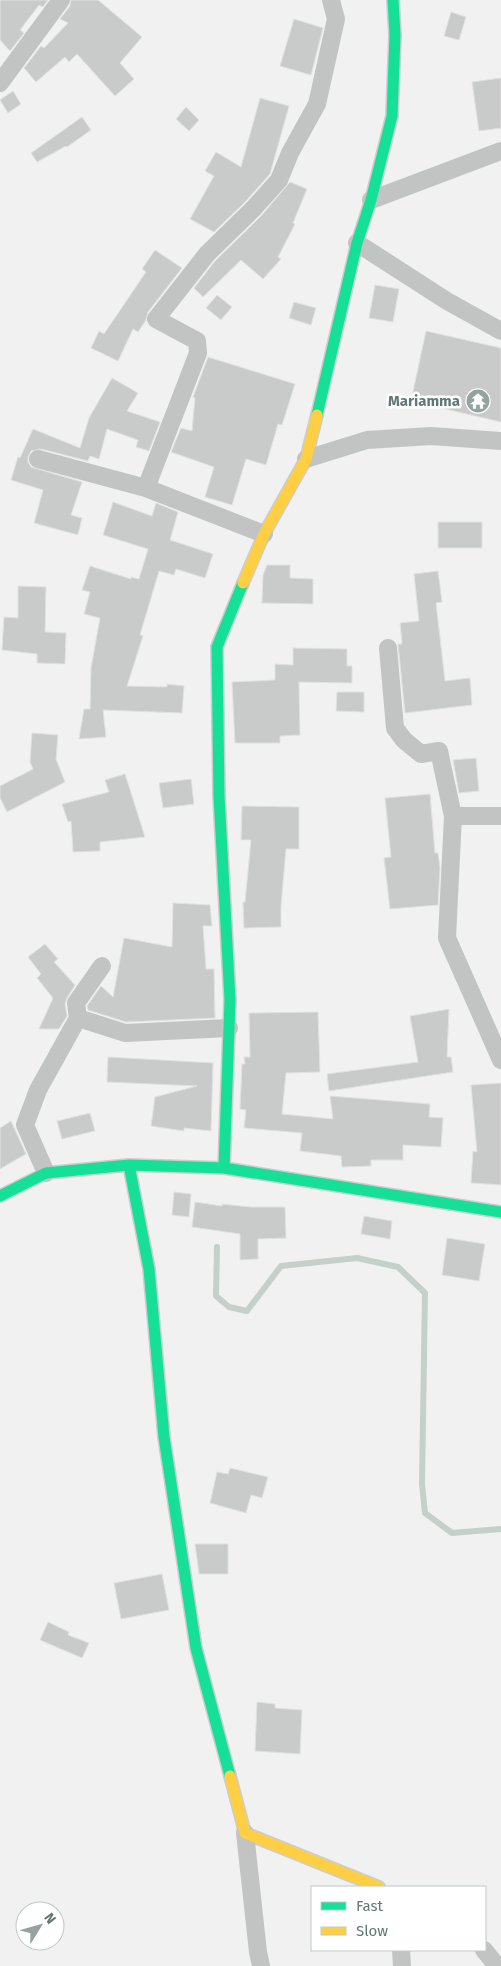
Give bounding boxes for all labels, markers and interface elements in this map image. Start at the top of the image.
temple icon: Mariamma [465,388,491,414]
place label: Mariamma [388,392,460,410]
legend [311,1886,486,1951]
text: Fast [356,1897,383,1915]
north arrow [15,1901,65,1951]
text: N [40,1910,60,1927]
text: Slow [356,1922,388,1940]

